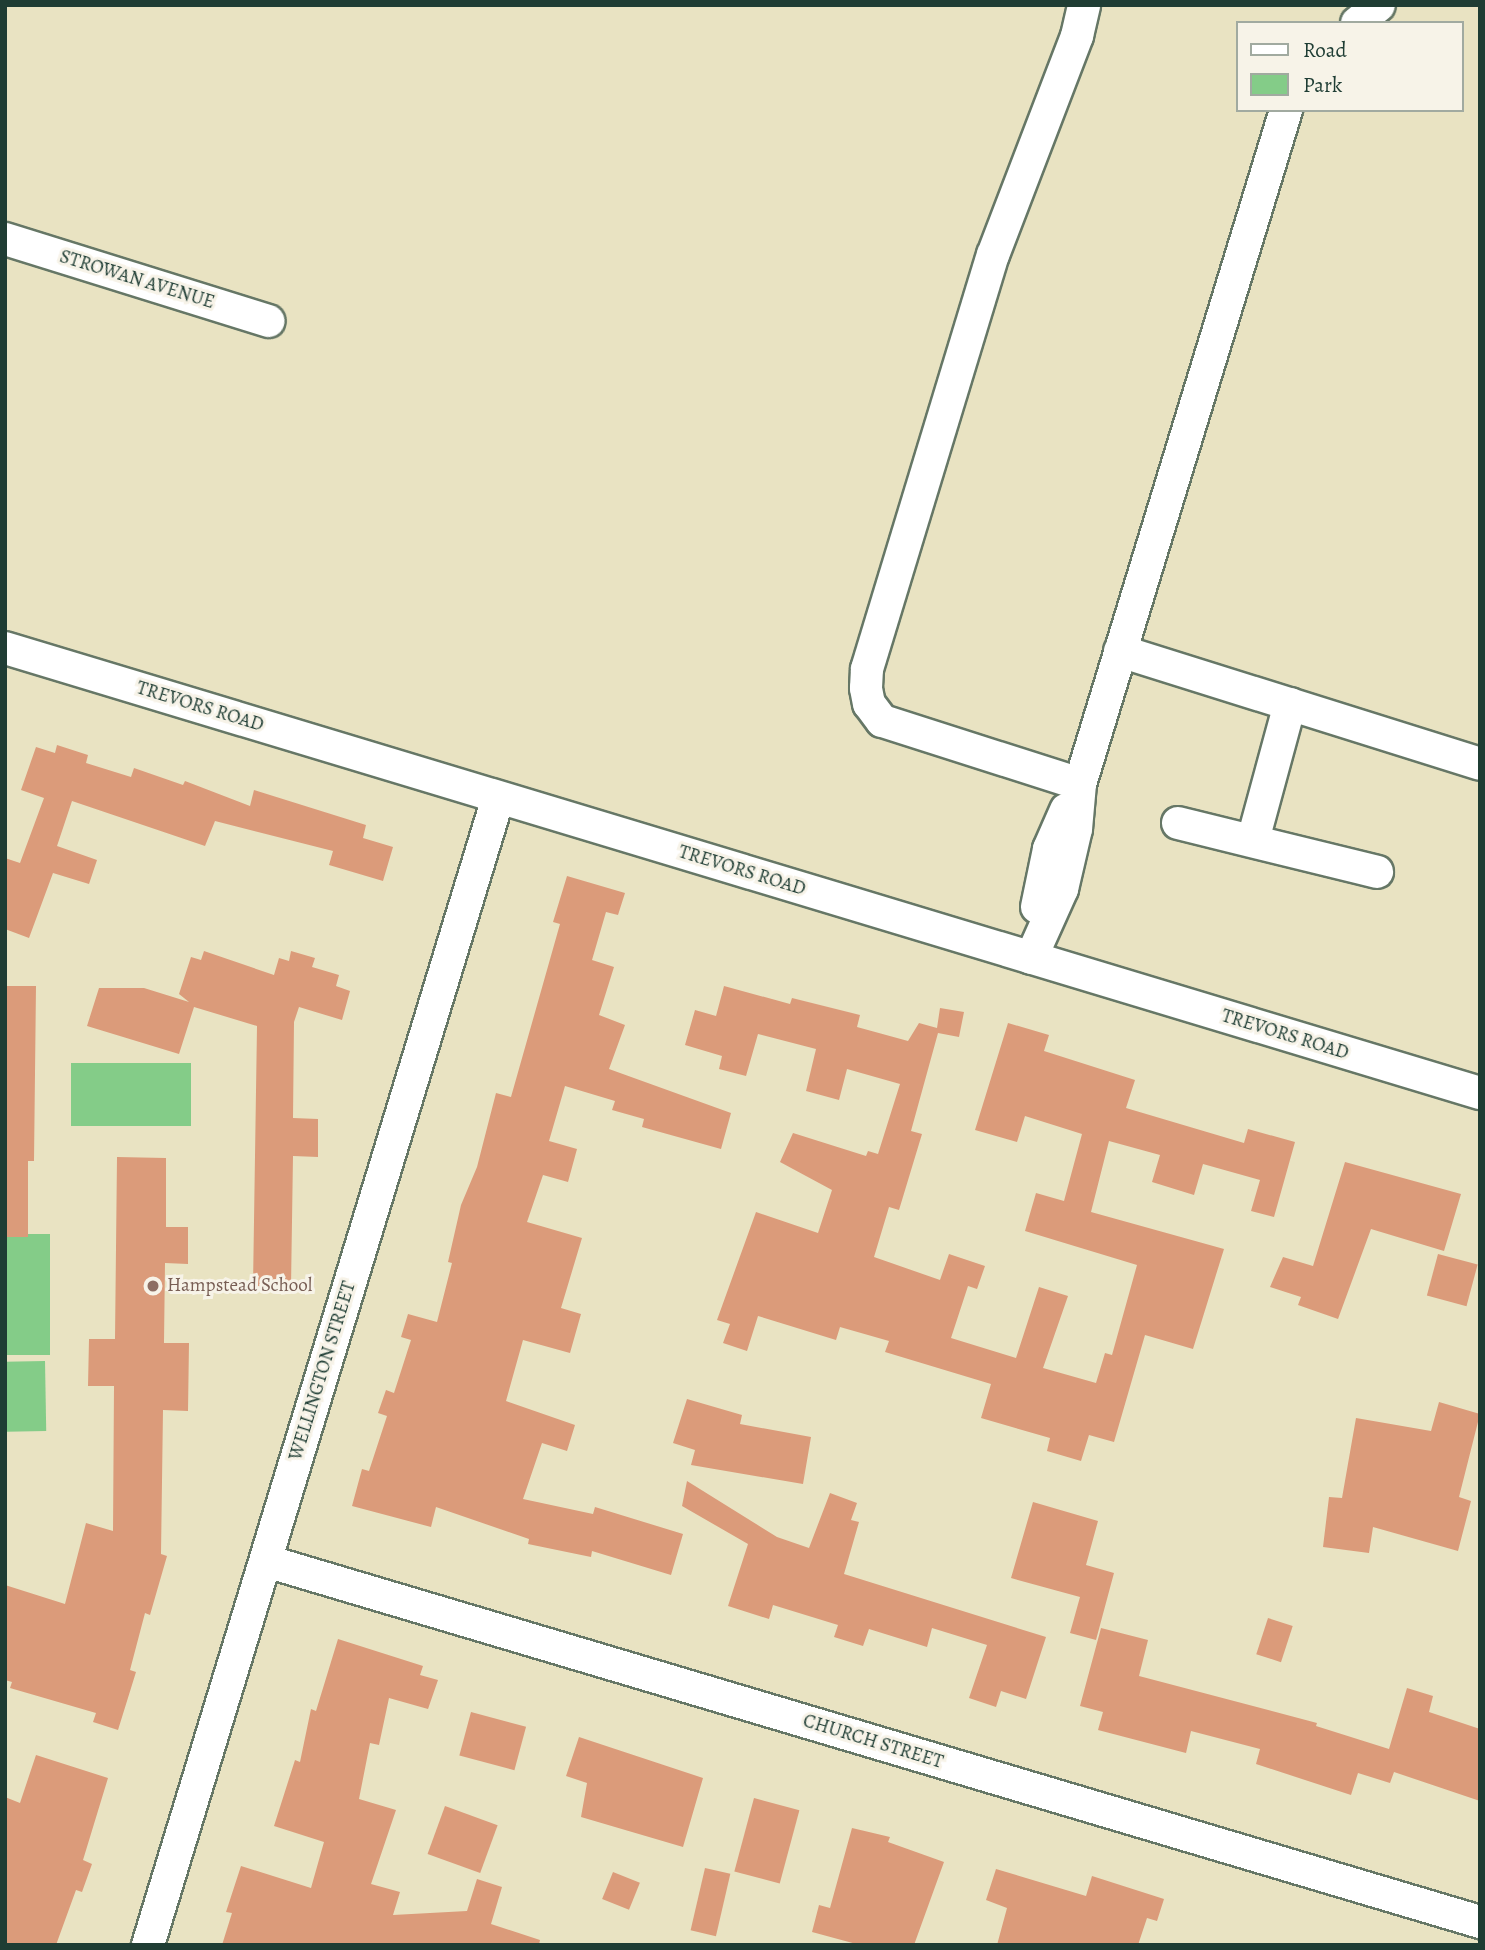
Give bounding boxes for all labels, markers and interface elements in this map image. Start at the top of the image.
legend [1236,21,1464,112]
text: Road [1303,36,1347,64]
text: Park [1303,71,1342,99]
street label: STROWAN AVENUE [57,246,217,314]
street label: TREVORS ROAD [134,677,266,737]
street label: TREVORS ROAD [676,841,808,901]
street label: TREVORS ROAD [1219,1005,1351,1065]
place label: Hampstead School [167,1275,312,1297]
marker: Hampstead School [145,1278,161,1294]
street label: WELLINGTON STREET [285,1279,361,1463]
street label: CHURCH STREET [800,1710,946,1774]

